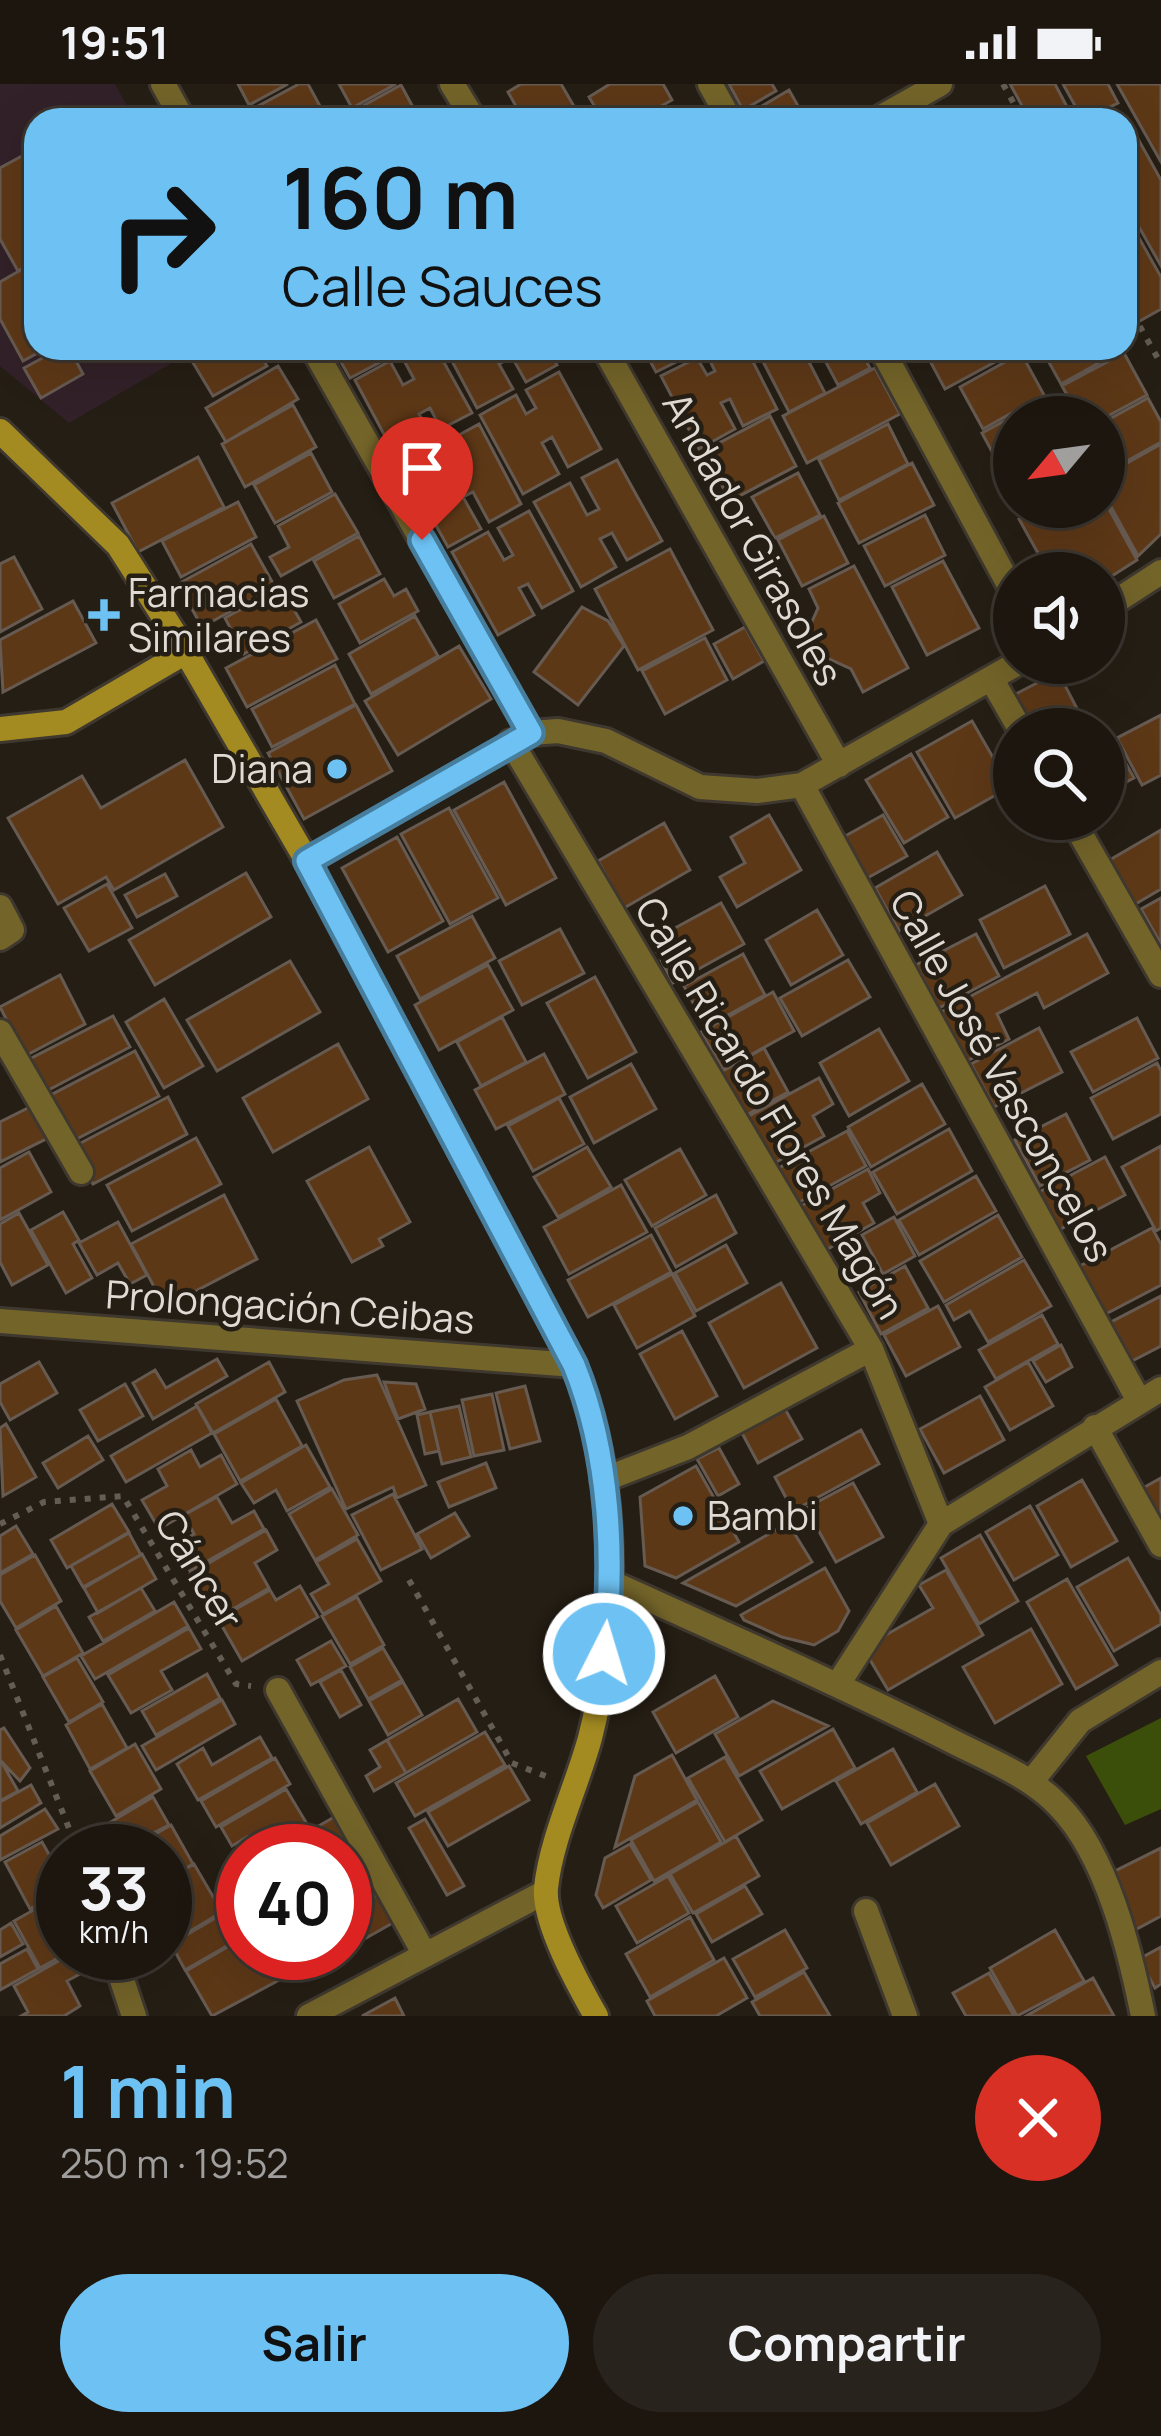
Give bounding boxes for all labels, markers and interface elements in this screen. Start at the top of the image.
text: 19:51 [60,11,169,73]
text: 160 m [282,139,519,254]
icon: right [84,156,240,312]
text: Calle Sauces [282,248,603,322]
street label: Andador Girasoles [651,382,857,695]
north arrow [993,396,1125,528]
map controls [993,396,1125,840]
pin [371,417,473,540]
icon: arrive [389,435,455,501]
button: sound [993,552,1125,684]
place label: Farmacias Similares [128,565,310,664]
marker: Farmacias Similares [91,602,117,628]
button: search [993,708,1125,840]
place label: Diana [211,741,313,795]
marker: Diana [324,756,350,782]
street label: Calle José Vasconcelos [878,880,1128,1271]
street label: Calle Ricardo Flores Magón [623,886,918,1328]
street label: Prolongación Ceibas [104,1266,476,1346]
place label: Bambi [707,1488,818,1542]
street label: Cáncer [143,1500,257,1639]
marker: Bambi [670,1503,696,1529]
position arrow [541,1591,667,1717]
speed limit sign: 40 [216,1824,372,1980]
text: 33 [79,1846,149,1928]
text: km/h [79,1911,149,1952]
text: 1 min [60,2041,236,2140]
button: close [975,2055,1101,2181]
text: 250 m · 19:52 [60,2136,289,2190]
button: Salir [60,2274,569,2412]
button: Compartir [593,2274,1101,2412]

